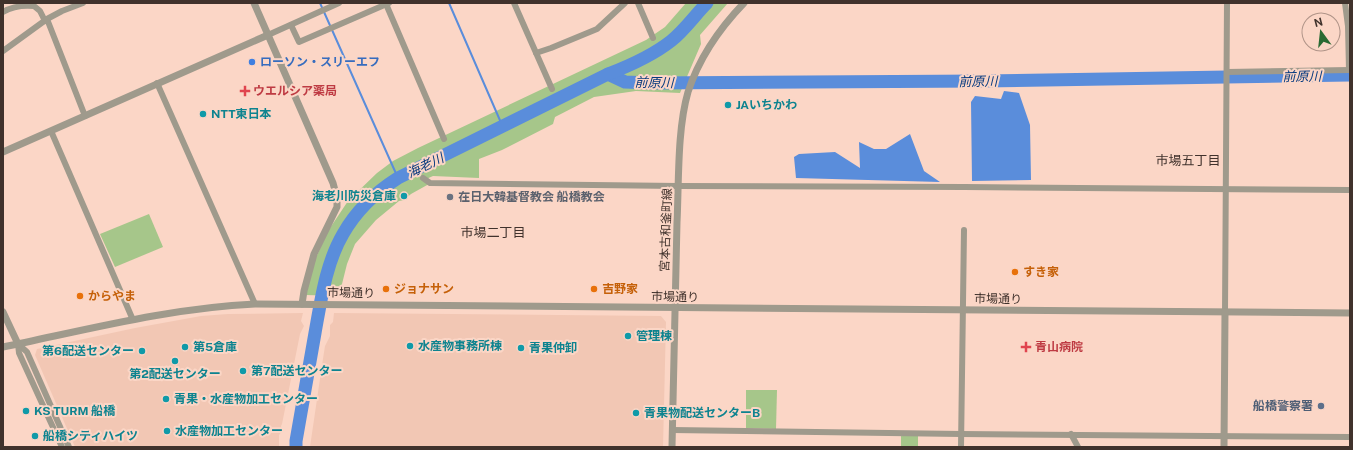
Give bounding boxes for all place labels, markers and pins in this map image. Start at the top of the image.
place label: ローソン・スリーエフ [260,55,380,69]
marker: ローソン・スリーエフ [247,57,257,67]
place label: ウエルシア薬局 [253,84,337,98]
marker: ウエルシア薬局 [240,86,250,96]
place label: JAいちかわ [736,98,797,112]
marker: JAいちかわ [723,100,733,110]
place label: NTT東日本 [211,107,272,121]
marker: NTT東日本 [198,109,208,119]
place label: 海老川防災倉庫 [312,189,396,203]
place label: 在日大韓基督教会 船橋教会 [458,190,605,204]
marker: 海老川防災倉庫 [399,191,409,201]
marker: 在日大韓基督教会 船橋教会 [445,192,455,202]
place label: すき家 [1023,265,1059,279]
marker: すき家 [1010,267,1020,277]
place label: ジョナサン [394,282,454,296]
place label: 吉野家 [602,282,638,296]
marker: ジョナサン [381,284,391,294]
marker: 吉野家 [589,284,599,294]
place label: からやま [88,289,136,303]
marker: からやま [75,291,85,301]
place label: 管理棟 [636,329,672,343]
marker: 管理棟 [623,331,633,341]
place label: 水産物事務所棟 [418,339,502,353]
place label: 第5倉庫 [193,340,237,354]
place label: 青山病院 [1035,340,1083,354]
marker: 水産物事務所棟 [405,341,415,351]
place label: 青果仲卸 [529,341,577,355]
marker: 青山病院 [1020,341,1032,353]
marker: 第5倉庫 [180,342,190,352]
marker: 青果仲卸 [516,343,526,353]
place label: 第6配送センター [42,344,134,358]
marker: 第6配送センター [137,346,147,356]
marker: 第2配送センター [170,356,180,366]
place label: 第7配送センター [251,364,343,378]
marker: 第7配送センター [238,366,248,376]
place label: 第2配送センター [129,367,221,381]
place label: 青果・水産物加工センター [174,392,318,406]
marker: 青果・水産物加工センター [161,394,171,404]
place label: 船橋警察署 [1253,399,1313,413]
marker: 船橋警察署 [1316,401,1326,411]
place label: KS TURM 船橋 [34,404,116,418]
marker: KS TURM 船橋 [21,406,31,416]
place label: 青果物配送センターB [644,406,760,420]
marker: 青果物配送センターB [631,408,641,418]
place label: 水産物加工センター [175,424,283,438]
marker: 水産物加工センター [162,426,172,436]
place label: 船橋シティハイツ [43,429,138,443]
marker: 船橋シティハイツ [30,431,40,441]

